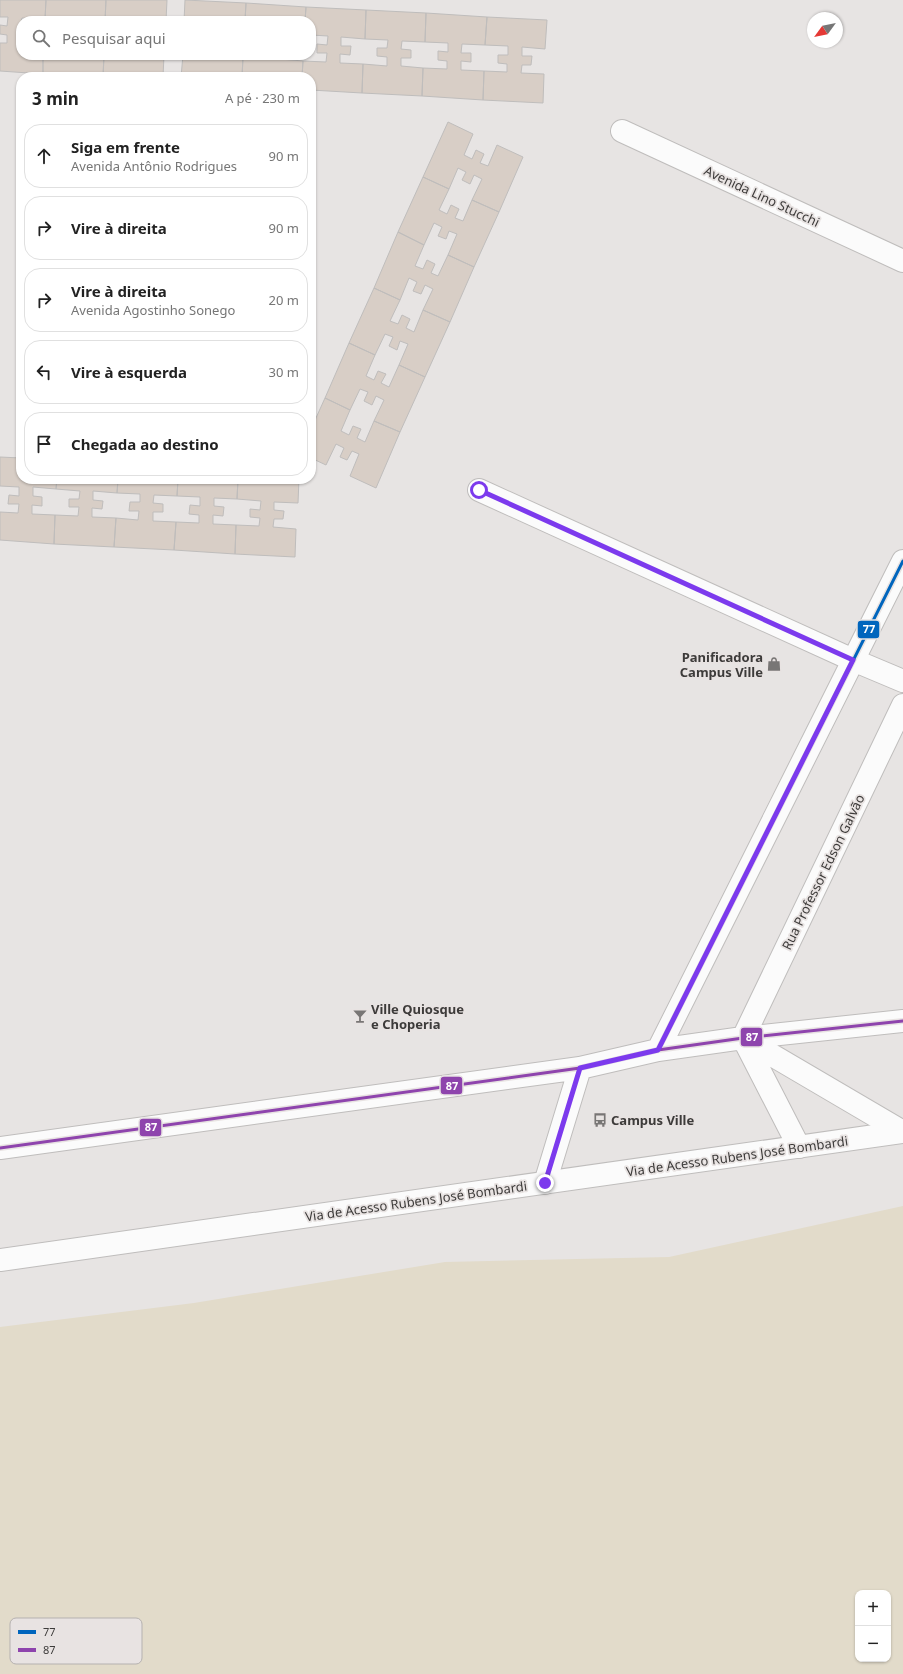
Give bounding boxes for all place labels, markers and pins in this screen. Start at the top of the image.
place label: Panificadora Campus Ville [680,648,763,681]
shop icon: Panificadora Campus Ville [766,656,782,672]
place label: Ville Quiosque e Choperia [371,1000,464,1033]
bar icon: Ville Quiosque e Choperia [352,1008,368,1024]
place label: Campus Ville [611,1111,694,1129]
bus stop icon: Campus Ville [592,1112,608,1128]

